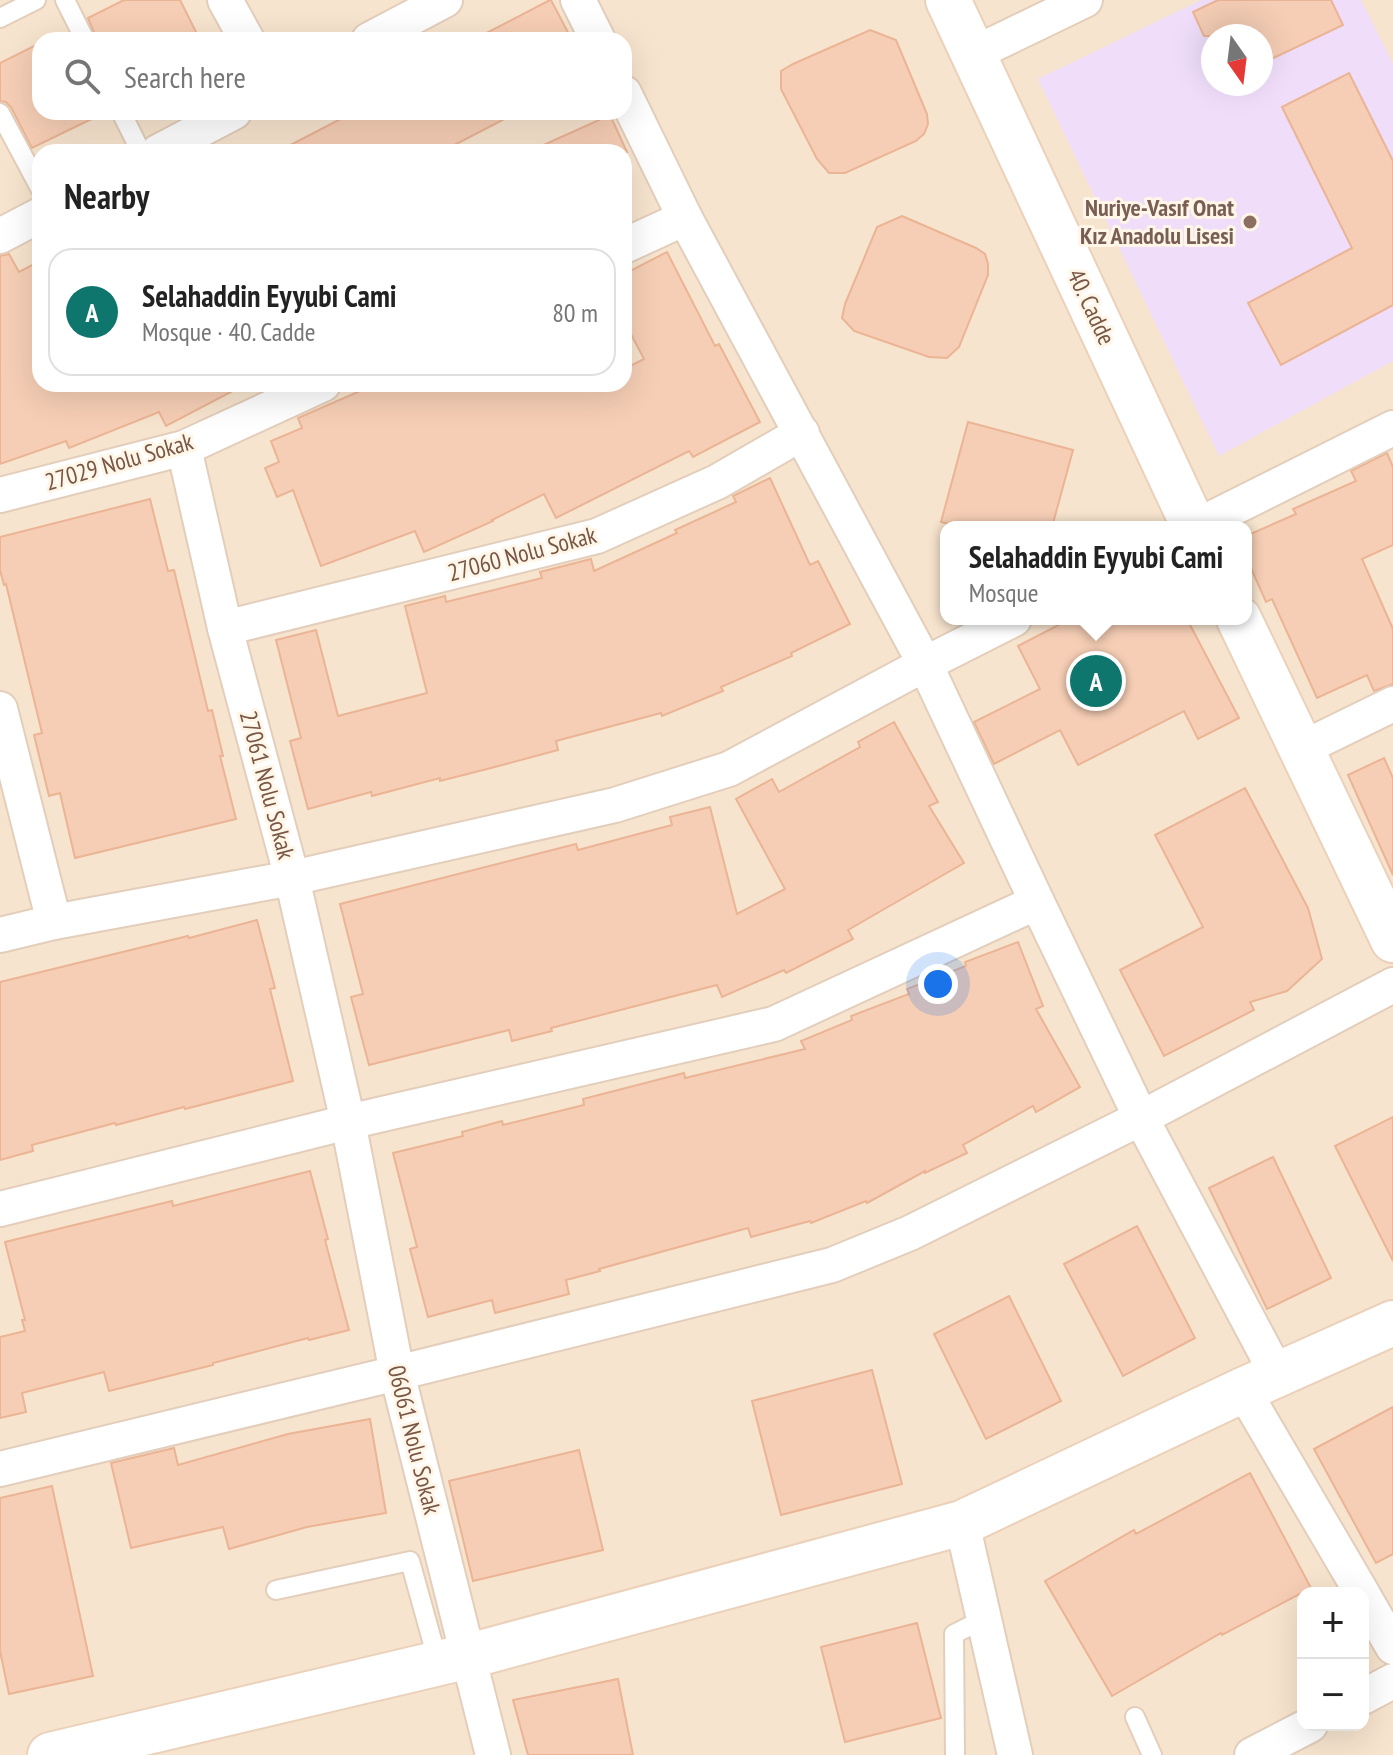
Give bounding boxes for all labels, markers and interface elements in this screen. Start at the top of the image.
north arrow [1201,24,1273,96]
search box [32,32,632,120]
icon: search [60,54,104,98]
text: Search here [124,57,246,96]
text: Nearby [64,174,149,218]
place label: Nuriye-Vasıf Onat Kız Anadolu Lisesi [1080,192,1234,251]
marker: Nuriye-Vasıf Onat Kız Anadolu Lisesi [1241,213,1259,231]
street label: 40. Cadde [1060,264,1122,350]
text: Selahaddin Eyyubi Cami [142,276,397,315]
text: A [85,296,99,329]
text: 80 m [552,296,598,329]
text: Mosque · 40. Cadde [142,315,315,348]
street label: 27029 Nolu Sokak [41,425,197,497]
street label: 27060 Nolu Sokak [444,519,600,588]
popup [940,521,1252,625]
text: Selahaddin Eyyubi Cami [969,537,1223,576]
text: Mosque [969,576,1039,609]
pin: A [1070,651,1122,711]
street label: 27061 Nolu Sokak [233,707,302,863]
your location [918,964,958,1004]
street label: 06061 Nolu Sokak [381,1362,448,1518]
map controls [1297,1587,1369,1731]
button: + [1297,1587,1369,1659]
button: − [1297,1659,1369,1731]

